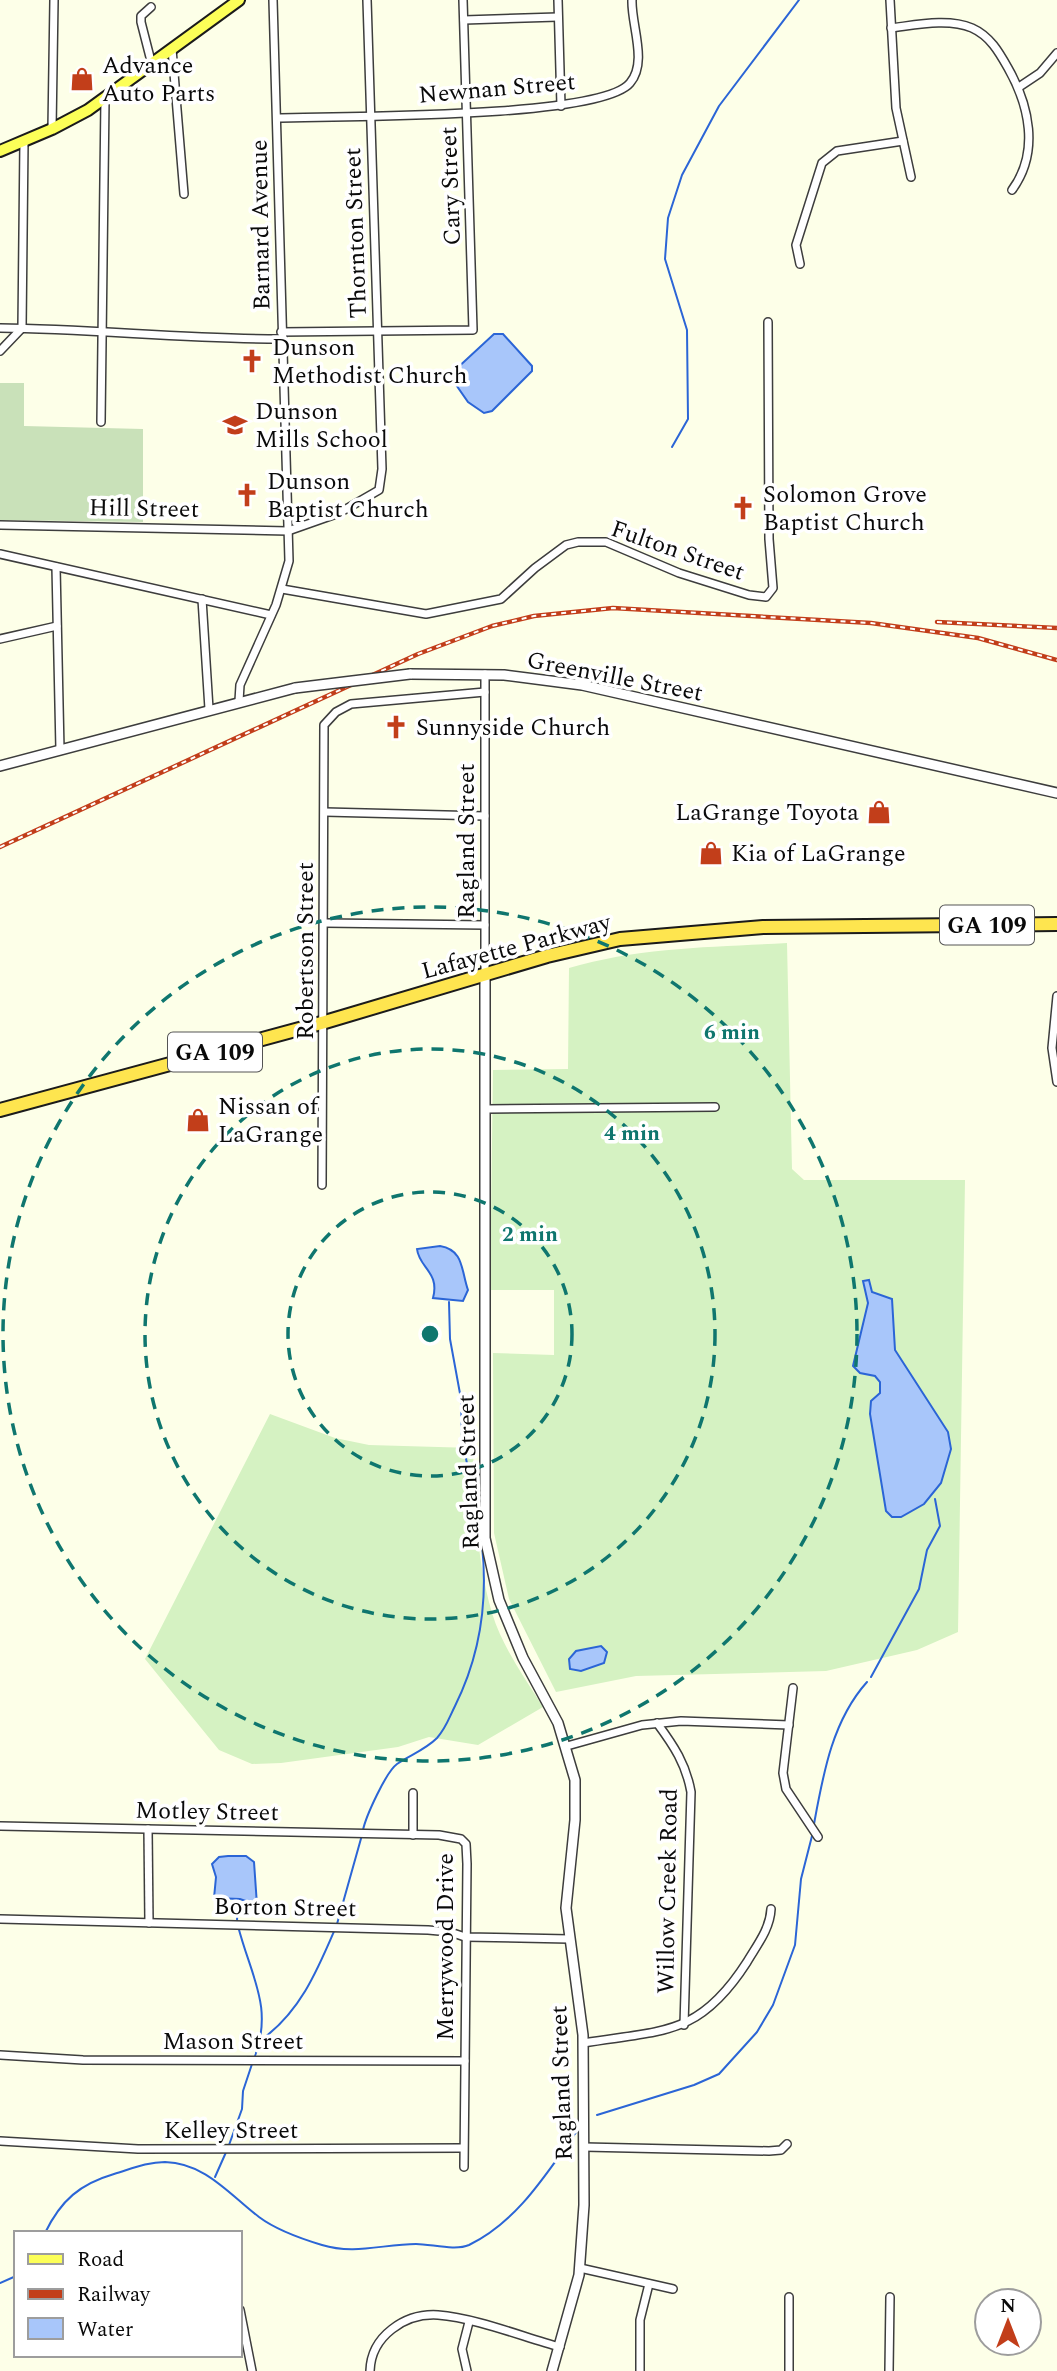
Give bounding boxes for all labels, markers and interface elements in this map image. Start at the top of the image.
place label: Advance Auto Parts [102,48,215,112]
street label: Newnan Street [417,64,577,114]
shop icon: Advance Auto Parts [68,65,96,93]
street label: Cary Street [431,126,471,246]
street label: Barnard Avenue [242,139,280,311]
street label: Thornton Street [335,147,377,319]
place label: Dunson Methodist Church [272,330,468,394]
church icon: Dunson Methodist Church [238,347,266,375]
place label: Dunson Mills School [255,394,388,458]
school or university icon: Dunson Mills School [221,411,249,439]
place label: Dunson Baptist Church [267,464,429,528]
place label: Solomon Grove Baptist Church [763,477,927,541]
church icon: Dunson Baptist Church [233,481,261,509]
street label: Hill Street [89,490,199,528]
church icon: Solomon Grove Baptist Church [729,494,757,522]
street label: Fulton Street [606,511,749,591]
street label: Greenville Street [524,642,706,712]
place label: Sunnyside Church [416,710,610,746]
church icon: Sunnyside Church [382,713,410,741]
street label: Ragland Street [449,763,485,919]
place label: LaGrange Toyota [675,795,859,831]
shop icon: LaGrange Toyota [865,798,893,826]
place label: Kia of LaGrange [731,836,906,872]
shop icon: Kia of LaGrange [697,839,725,867]
street label: Robertson Street [288,862,324,1040]
street label: Lafayette Parkway [417,904,616,990]
road number: GA 109 [940,906,1034,944]
text: 6 min [704,1017,760,1049]
road number: GA 109 [168,1032,262,1072]
place label: Nissan of LaGrange [218,1089,323,1153]
shop icon: Nissan of LaGrange [184,1106,212,1134]
text: 4 min [604,1118,660,1150]
text: 2 min [502,1219,558,1251]
centre of rings [418,1322,442,1346]
street label: Ragland Street [448,1394,490,1550]
street label: Willow Creek Road [648,1788,688,1994]
street label: Motley Street [135,1793,279,1831]
street label: Merrywood Drive [428,1853,464,2041]
street label: Borton Street [213,1889,357,1927]
street label: Ragland Street [541,2005,583,2161]
street label: Mason Street [162,2024,304,2060]
street label: Kelley Street [164,2113,298,2149]
legend [14,2231,242,2357]
text: Road [77,2244,124,2276]
text: Railway [77,2279,151,2311]
north arrow [973,2287,1043,2357]
text: N [1000,2292,1016,2321]
text: Water [77,2314,133,2346]

